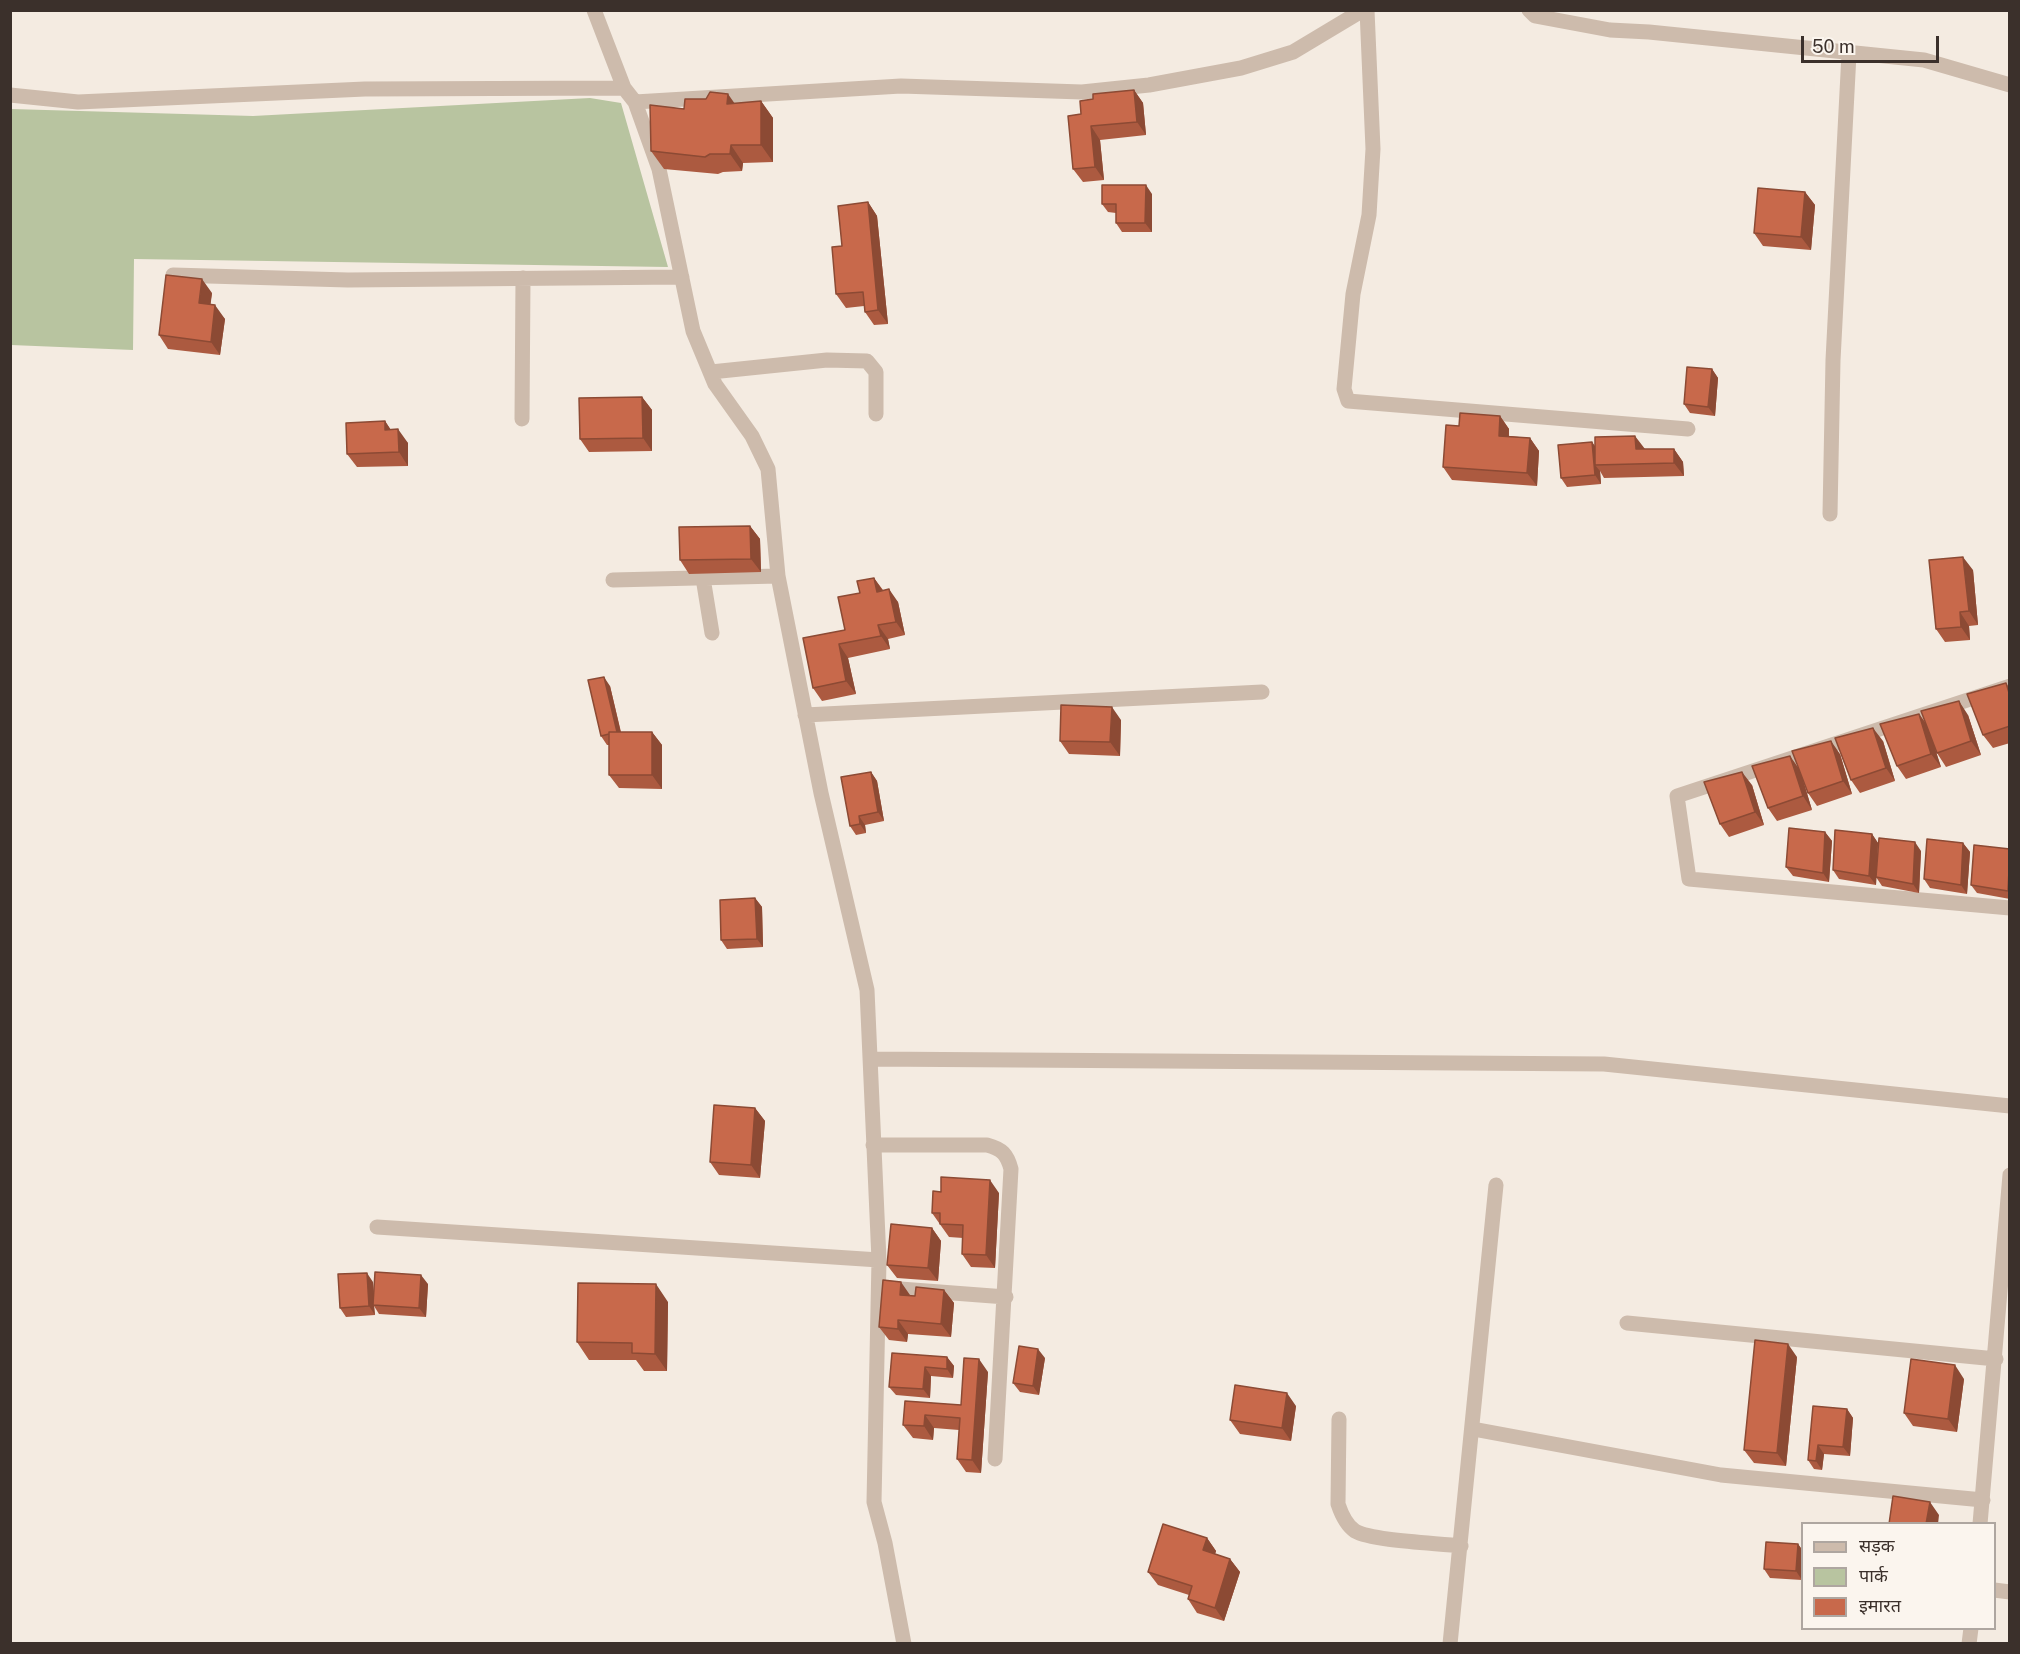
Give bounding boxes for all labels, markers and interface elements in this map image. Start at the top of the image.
scale bar [1804,24,1942,62]
text: 50 m [1812,36,1855,57]
legend [1801,1522,1996,1630]
text: सड़क [1859,1535,1895,1556]
text: पार्क [1859,1565,1888,1586]
text: इमारत [1859,1595,1901,1616]

